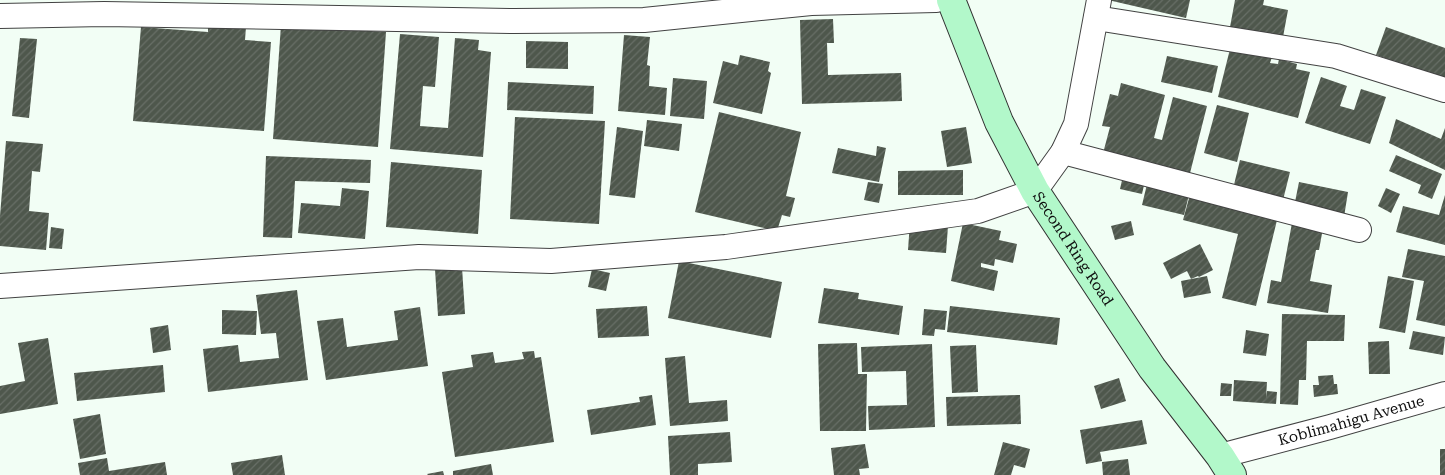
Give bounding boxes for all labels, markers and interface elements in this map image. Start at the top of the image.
street label: Second Ring Road [1029,188,1117,309]
street label: Koblimahigu Avenue [1276,391,1426,449]

